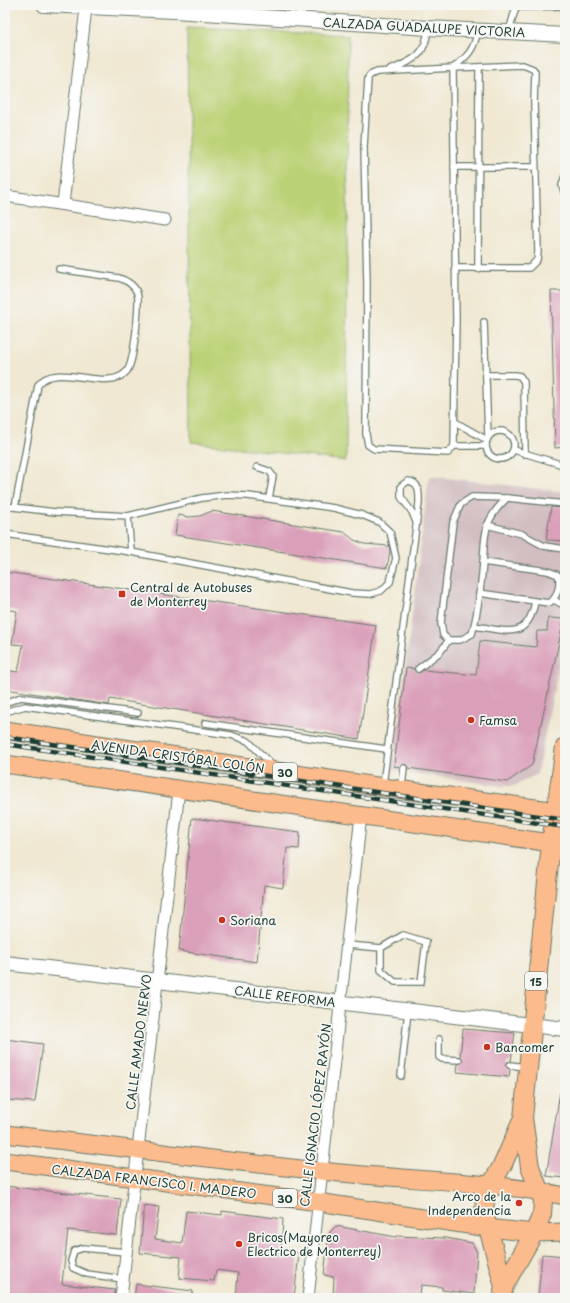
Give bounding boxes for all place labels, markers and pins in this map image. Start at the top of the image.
place label: Central de Autobuses de Monterrey [130,578,252,610]
marker: Central de Autobuses de Monterrey [117,589,127,599]
place label: Famsa [479,711,518,729]
marker: Famsa [466,715,476,725]
place label: Soriana [230,911,276,929]
marker: Soriana [217,915,227,925]
place label: Bancomer [495,1038,554,1056]
marker: Bancomer [482,1042,492,1052]
place label: Arco de la Independencia [428,1187,512,1219]
marker: Arco de la Independencia [514,1198,524,1208]
place label: Bricos(Mayoreo Electrico de Monterrey) [247,1228,381,1260]
marker: Bricos(Mayoreo Electrico de Monterrey) [234,1239,244,1249]

